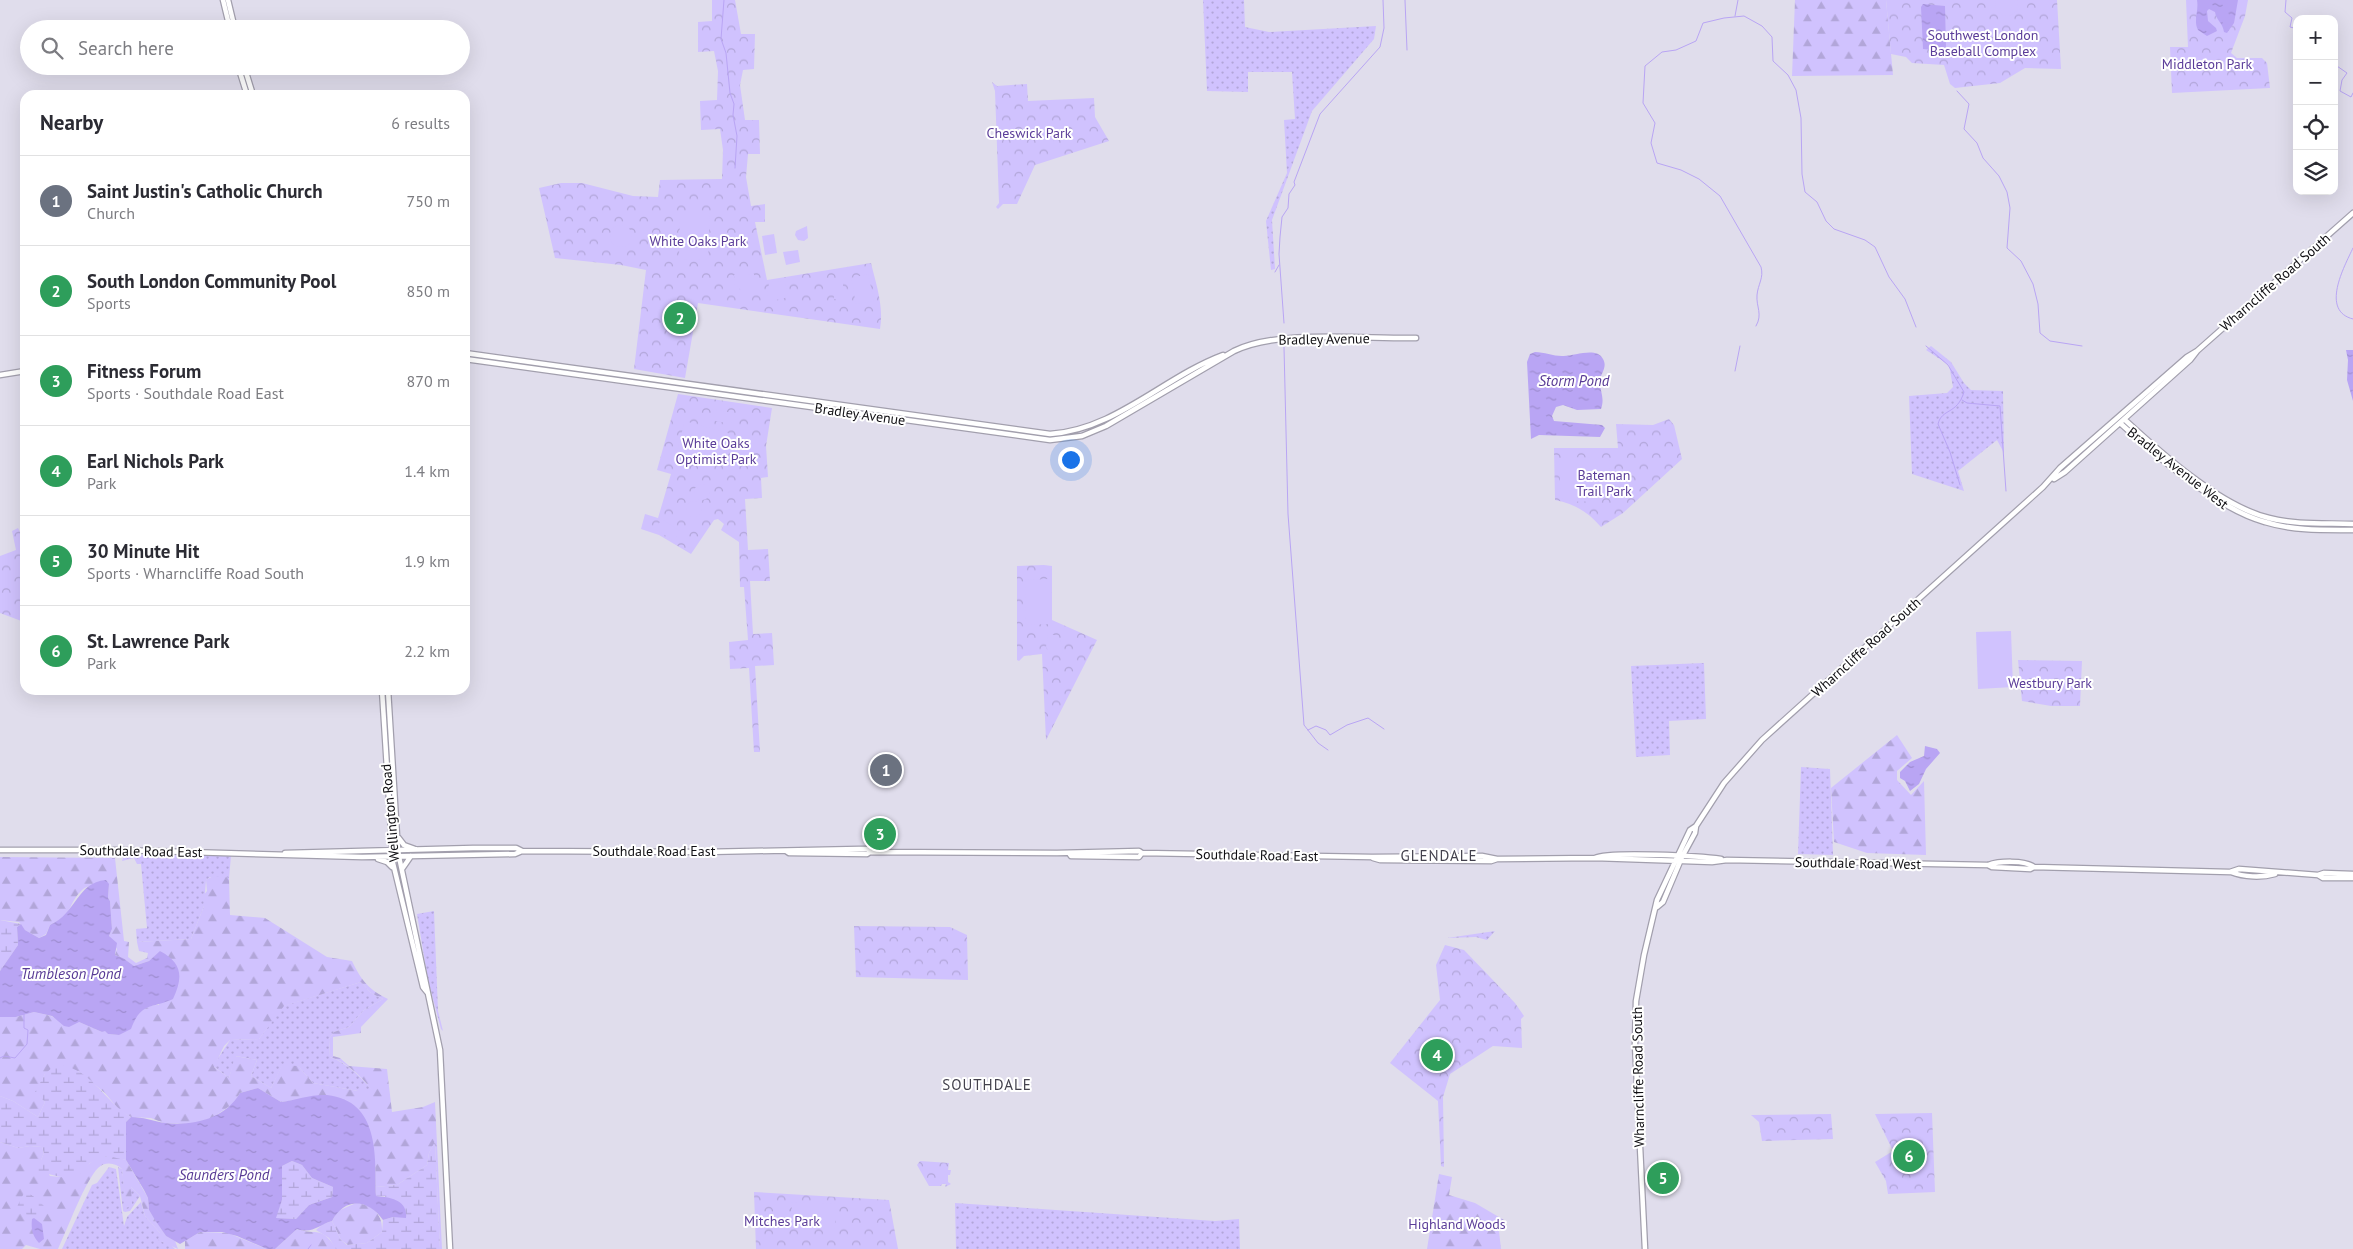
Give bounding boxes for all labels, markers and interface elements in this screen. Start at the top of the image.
map controls [2293,15,2338,195]
button: + [2293,15,2338,60]
search box [20,20,470,75]
park label: Southwest London Baseball Complex [1928,26,2038,60]
icon: search [38,34,66,62]
text: Search here [78,36,174,60]
park label: Middleton Park [2162,55,2252,73]
button: − [2293,60,2338,105]
button: locate [2293,105,2338,150]
text: Nearby [40,109,103,136]
text: 6 results [391,113,450,133]
park label: Cheswick Park [987,124,1072,142]
button: layers [2293,150,2338,195]
text: Saint Justin's Catholic Church [87,179,323,203]
text: 1 [51,191,61,211]
text: 750 m [407,191,450,211]
text: Church [87,203,135,223]
street label: Wharncliffe Road South [2216,229,2334,335]
park label: White Oaks Park [649,232,747,250]
text: South London Community Pool [87,269,336,293]
text: 2 [51,281,61,301]
text: 850 m [407,281,450,301]
text: Sports [87,293,131,313]
pin: 2 [664,299,696,337]
street label: Bradley Avenue [1278,329,1370,349]
text: Fitness Forum [87,359,201,383]
text: 3 [51,371,61,391]
text: 870 m [407,371,450,391]
water label: Storm Pond [1539,371,1610,390]
text: Sports · Southdale Road East [87,383,284,403]
street label: Bradley Avenue [814,399,906,429]
street label: Bradley Avenue West [2124,423,2232,513]
park label: White Oaks Optimist Park [676,434,757,468]
your location [1058,447,1084,473]
text: Earl Nichols Park [87,449,224,473]
text: 4 [51,461,61,481]
text: 1.4 km [404,461,450,481]
park label: Bateman Trail Park [1576,466,1632,500]
text: Park [87,473,116,493]
text: 30 Minute Hit [87,539,199,563]
text: 5 [51,551,61,571]
text: 1.9 km [404,551,450,571]
text: Sports · Wharncliffe Road South [87,563,304,583]
street label: Wharncliffe Road South [1808,593,1924,701]
text: St. Lawrence Park [87,629,230,653]
text: 6 [51,641,61,661]
text: 2.2 km [404,641,450,661]
text: Park [87,653,116,673]
park label: Westbury Park [2008,674,2092,692]
pin: 1 [870,751,902,789]
street label: Wellington Road [377,763,403,863]
pin: 3 [864,815,896,853]
street label: Southdale Road East [79,841,203,861]
street label: Southdale Road East [593,842,716,860]
street label: Southdale Road East [1195,845,1319,865]
district label: GLENDALE [1400,846,1478,865]
street label: Southdale Road West [1795,853,1921,873]
water label: Tumbleson Pond [21,964,122,983]
street label: Wharncliffe Road South [1628,1007,1648,1147]
pin: 4 [1421,1036,1453,1074]
district label: SOUTHDALE [942,1075,1032,1094]
pin: 6 [1893,1137,1925,1175]
pin: 5 [1647,1159,1679,1197]
water label: Saunders Pond [179,1165,270,1184]
park label: Mitches Park [744,1212,820,1230]
park label: Highland Woods [1408,1215,1506,1233]

